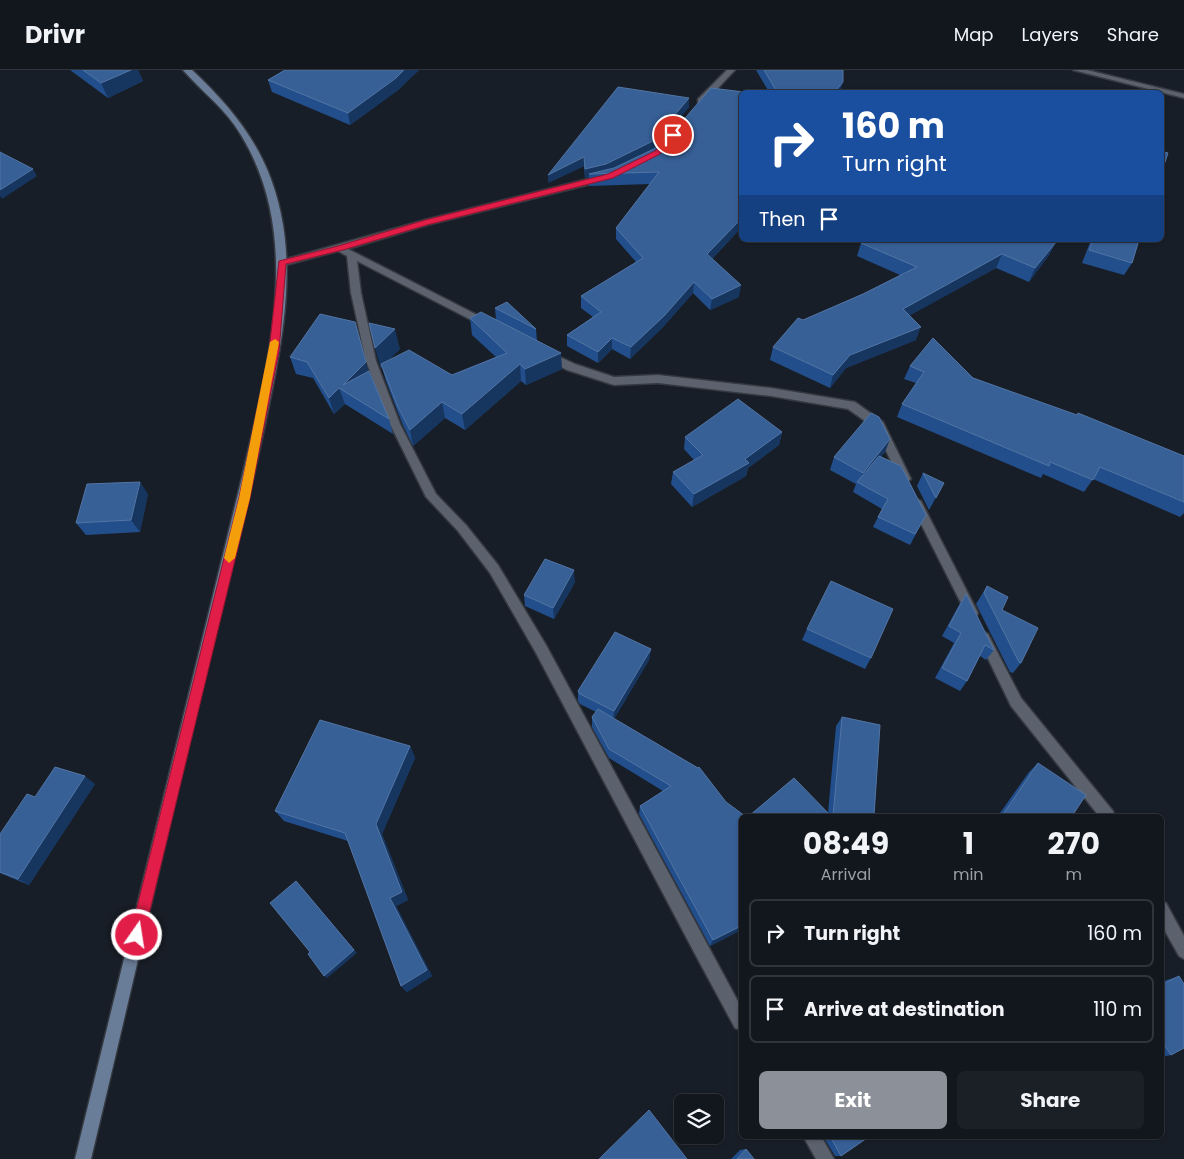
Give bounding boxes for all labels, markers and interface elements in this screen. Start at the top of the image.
text: Drivr [25,18,85,51]
text: Map [954,22,994,47]
text: Layers [1022,22,1079,47]
text: Share [1107,22,1159,47]
text: 160 m [842,101,945,150]
icon: right [759,110,824,175]
pin [652,114,694,156]
icon: arrive [659,121,687,149]
text: Turn right [842,148,947,179]
icon: arrive [815,205,843,233]
text: Then [759,206,805,233]
text: 08:49 [803,822,889,865]
text: 1 [963,822,974,865]
text: 270 [1047,822,1100,865]
text: Arrival [821,863,871,886]
text: min [953,863,984,886]
text: m [1066,863,1082,886]
position arrow [110,908,162,960]
icon: right [761,919,789,947]
text: Turn right [804,920,900,947]
text: 160 m [1087,920,1142,947]
icon: arrive [761,995,789,1023]
text: Arrive at destination [804,996,1005,1023]
text: 110 m [1093,996,1142,1023]
button: Exit [759,1071,947,1129]
button: Share [957,1071,1144,1129]
map controls [674,1094,724,1144]
button: layers [674,1094,724,1144]

